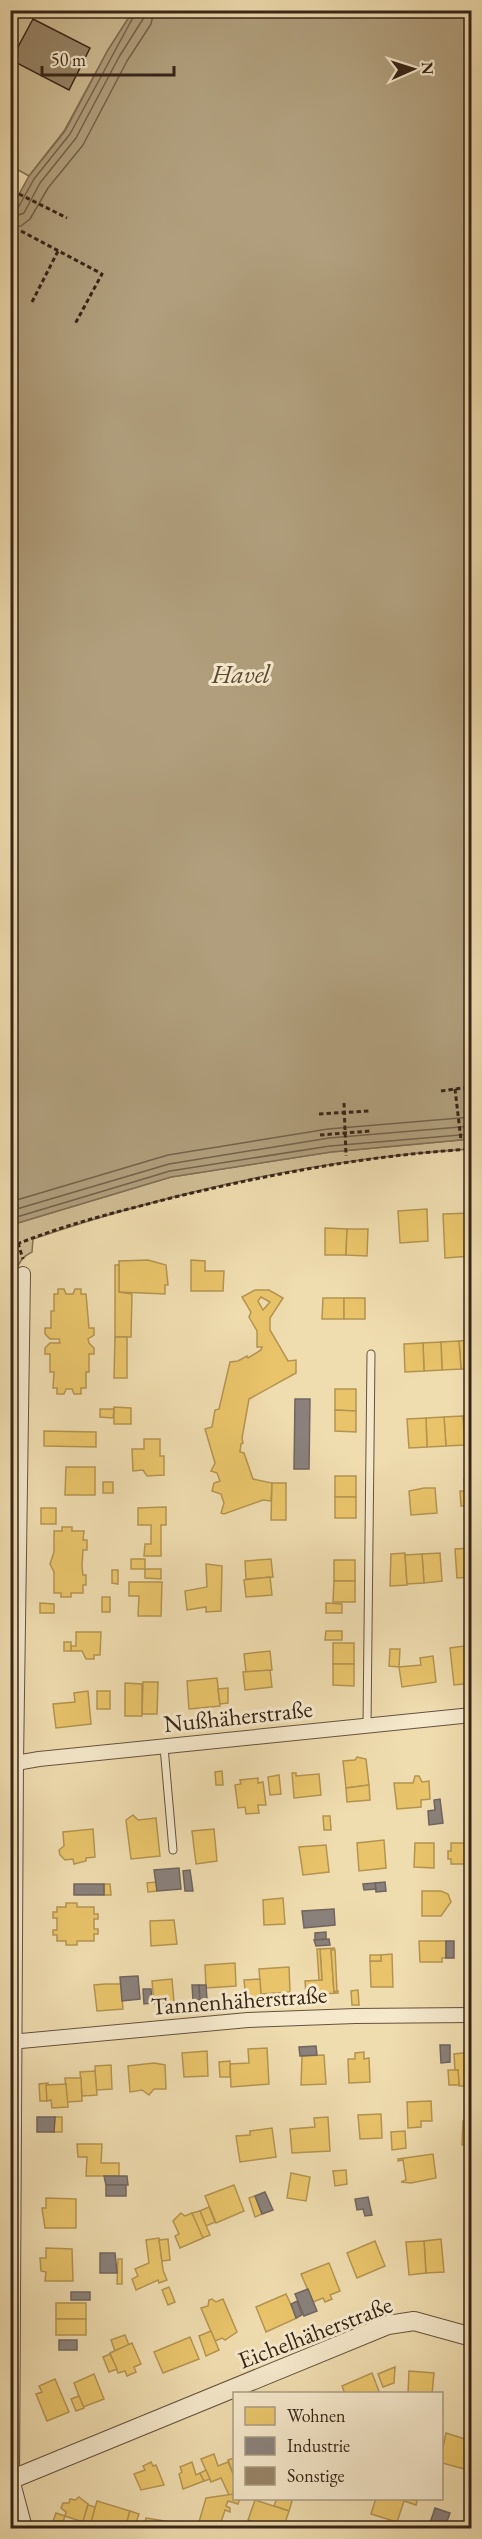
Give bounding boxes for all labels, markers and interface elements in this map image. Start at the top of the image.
scale bar [42,39,174,77]
north arrow [383,39,443,99]
text: 50 m [51,48,86,71]
text: N [417,61,438,75]
water label: Havel [211,657,271,691]
street label: Nußhäherstraße [162,1693,314,1739]
street label: Tannenhäherstraße [150,1978,328,2022]
street label: Eichelhäherstraße [234,2288,396,2376]
legend [233,2392,443,2500]
text: Wohnen [287,2404,346,2427]
text: Industrie [287,2434,350,2457]
text: Sonstige [287,2464,345,2487]

